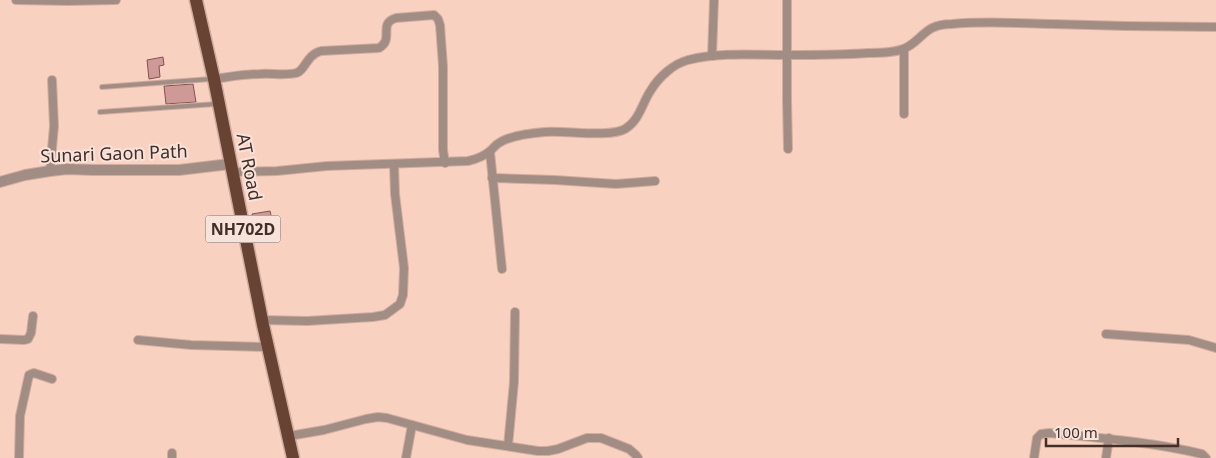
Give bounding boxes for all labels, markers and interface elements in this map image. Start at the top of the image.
street label: AT Road [232,131,268,203]
street label: Sunari Gaon Path [40,138,188,168]
road number: NH702D [206,215,280,242]
scale bar [1046,416,1178,448]
text: 100 m [1054,422,1098,442]

